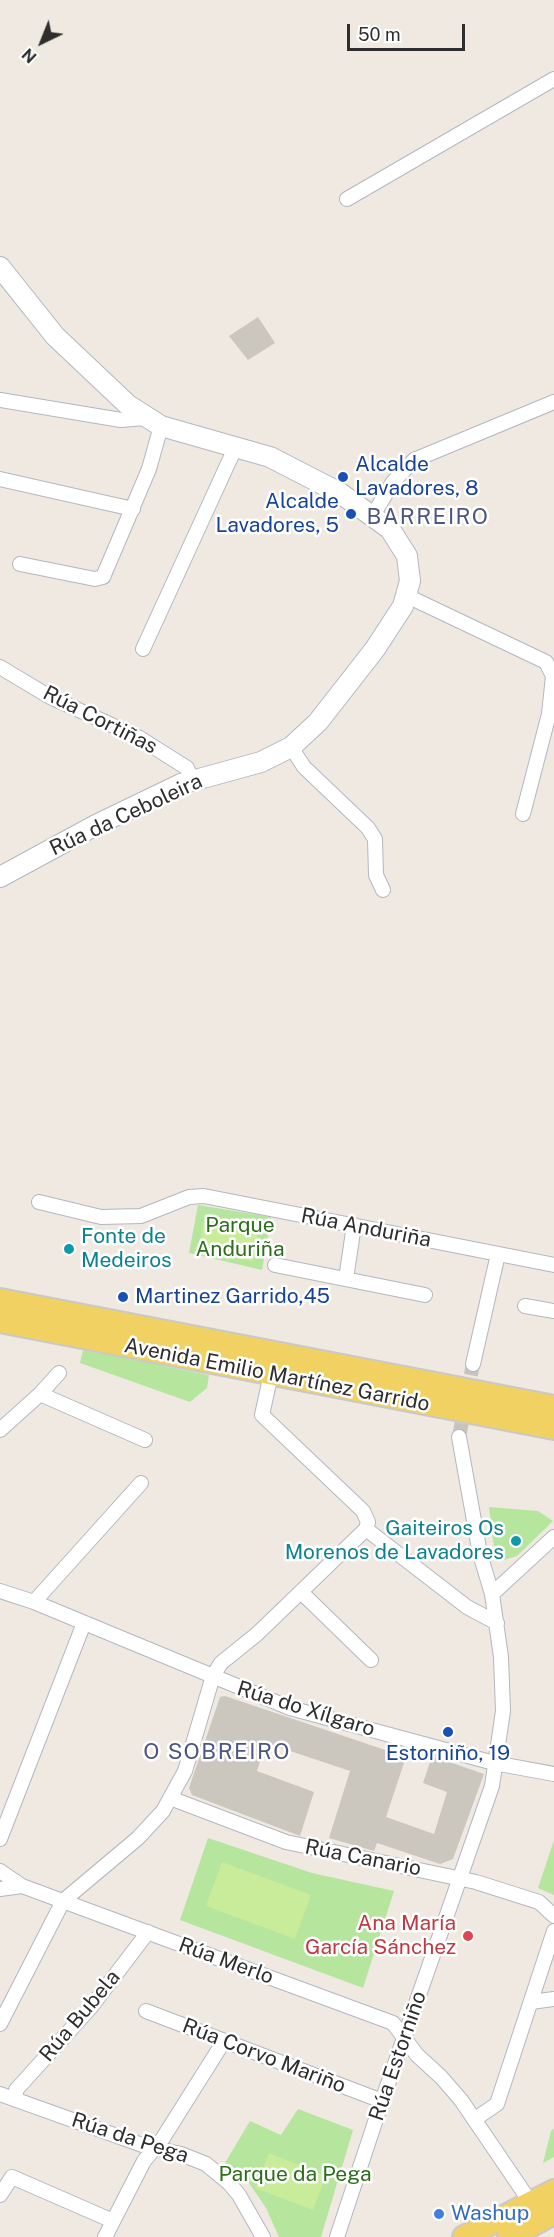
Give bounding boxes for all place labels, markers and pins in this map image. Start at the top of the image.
place label: Alcalde Lavadores, 8 [355,452,479,502]
marker: Alcalde Lavadores, 8 [336,470,350,484]
place label: Alcalde Lavadores, 5 [215,489,339,539]
marker: Alcalde Lavadores, 5 [344,507,358,521]
place label: Fonte de Medeiros [81,1224,172,1274]
marker: Fonte de Medeiros [62,1242,76,1256]
place label: Martinez Garrido,45 [135,1284,330,1310]
marker: Martinez Garrido,45 [116,1290,130,1304]
place label: Gaiteiros Os Morenos de Lavadores [285,1516,504,1566]
marker: Gaiteiros Os Morenos de Lavadores [509,1534,523,1548]
marker: Estorniño, 19 [441,1725,455,1739]
place label: Estorniño, 19 [386,1741,510,1767]
place label: Ana María García Sánchez [305,1911,456,1961]
marker: Ana María García Sánchez [461,1929,475,1943]
place label: Washup [451,2201,529,2227]
marker: Washup [432,2207,446,2221]

